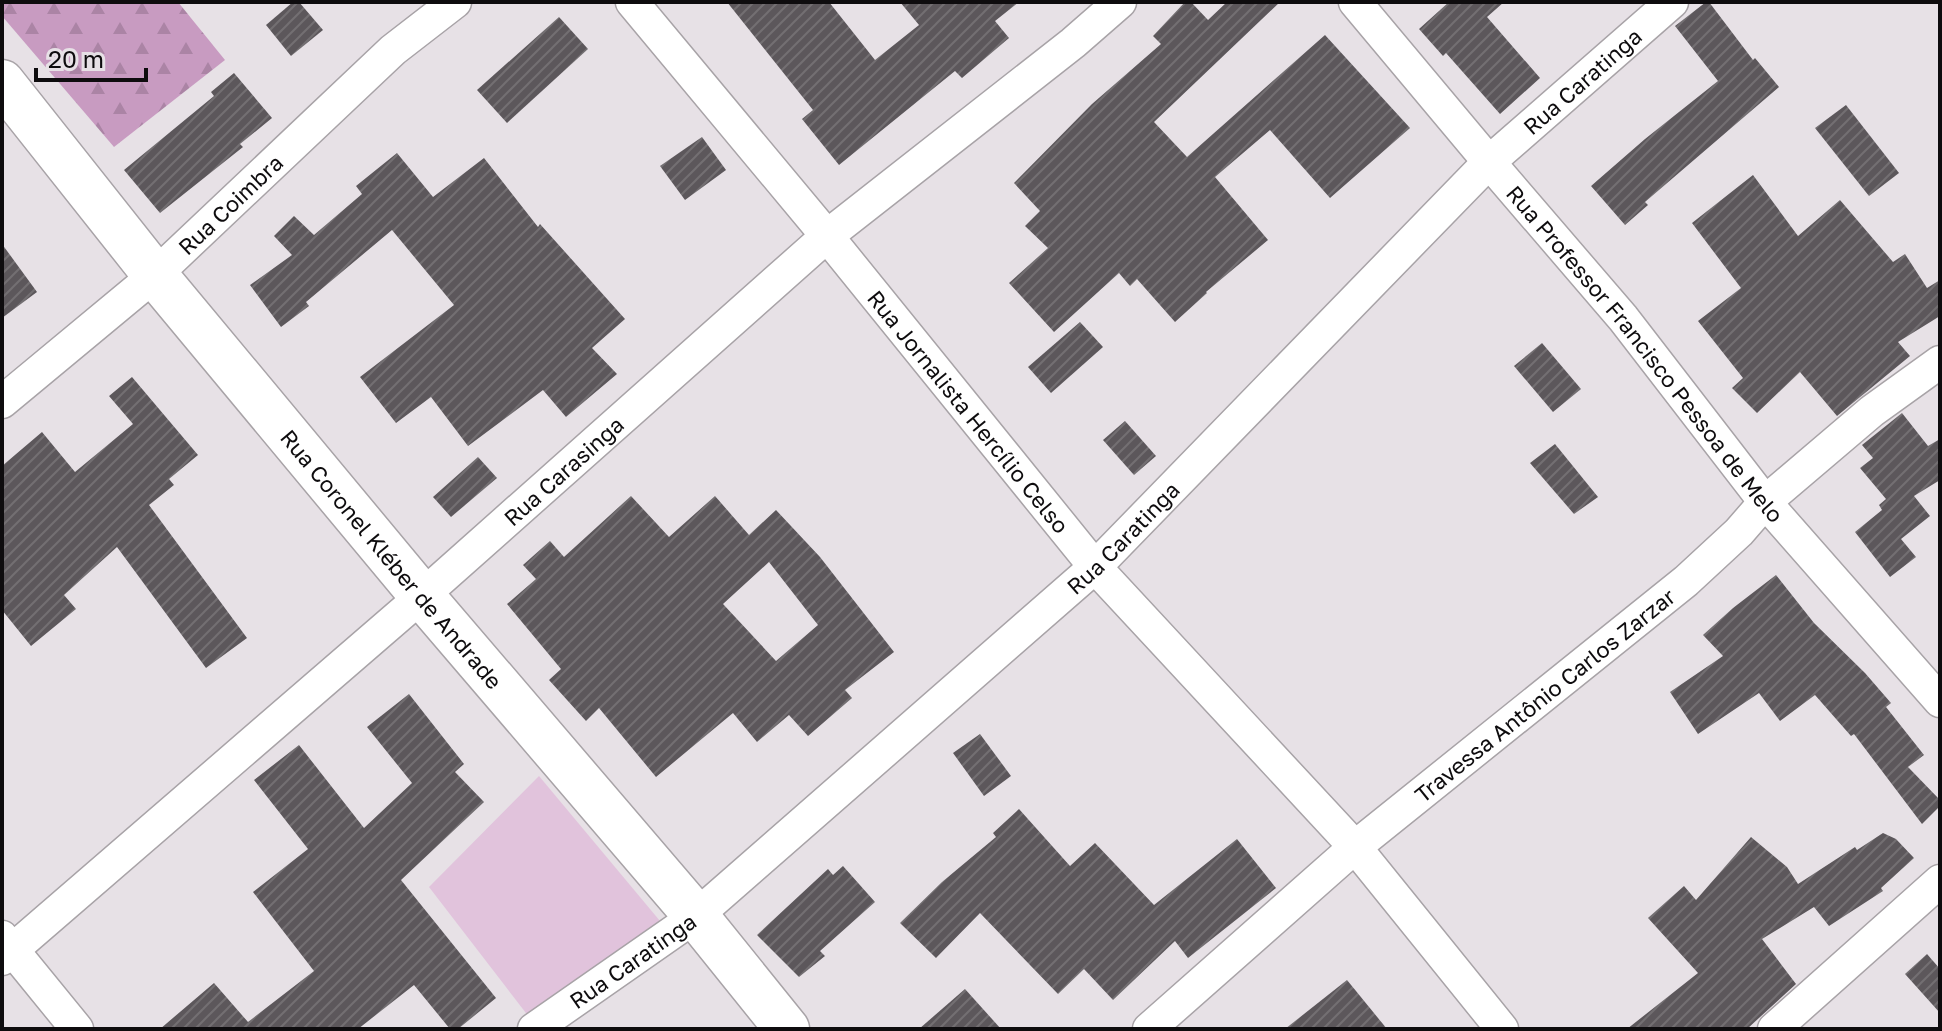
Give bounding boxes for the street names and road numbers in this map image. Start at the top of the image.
street label: Rua Caratinga [1517,22,1646,140]
street label: Rua Coimbra [172,148,288,260]
street label: Rua Professor Francisco Pessoa de Melo [1501,179,1790,527]
street label: Rua Jornalista Hercílio Celso [862,284,1075,538]
street label: Rua Carasinga [498,410,629,531]
street label: Rua Coronel Kléber de Andrade [275,424,509,694]
street label: Rua Caratinga [1061,476,1184,599]
street label: Travessa Antônio Carlos Zarzar [1409,582,1680,807]
street label: Rua Caratinga [564,907,701,1014]

